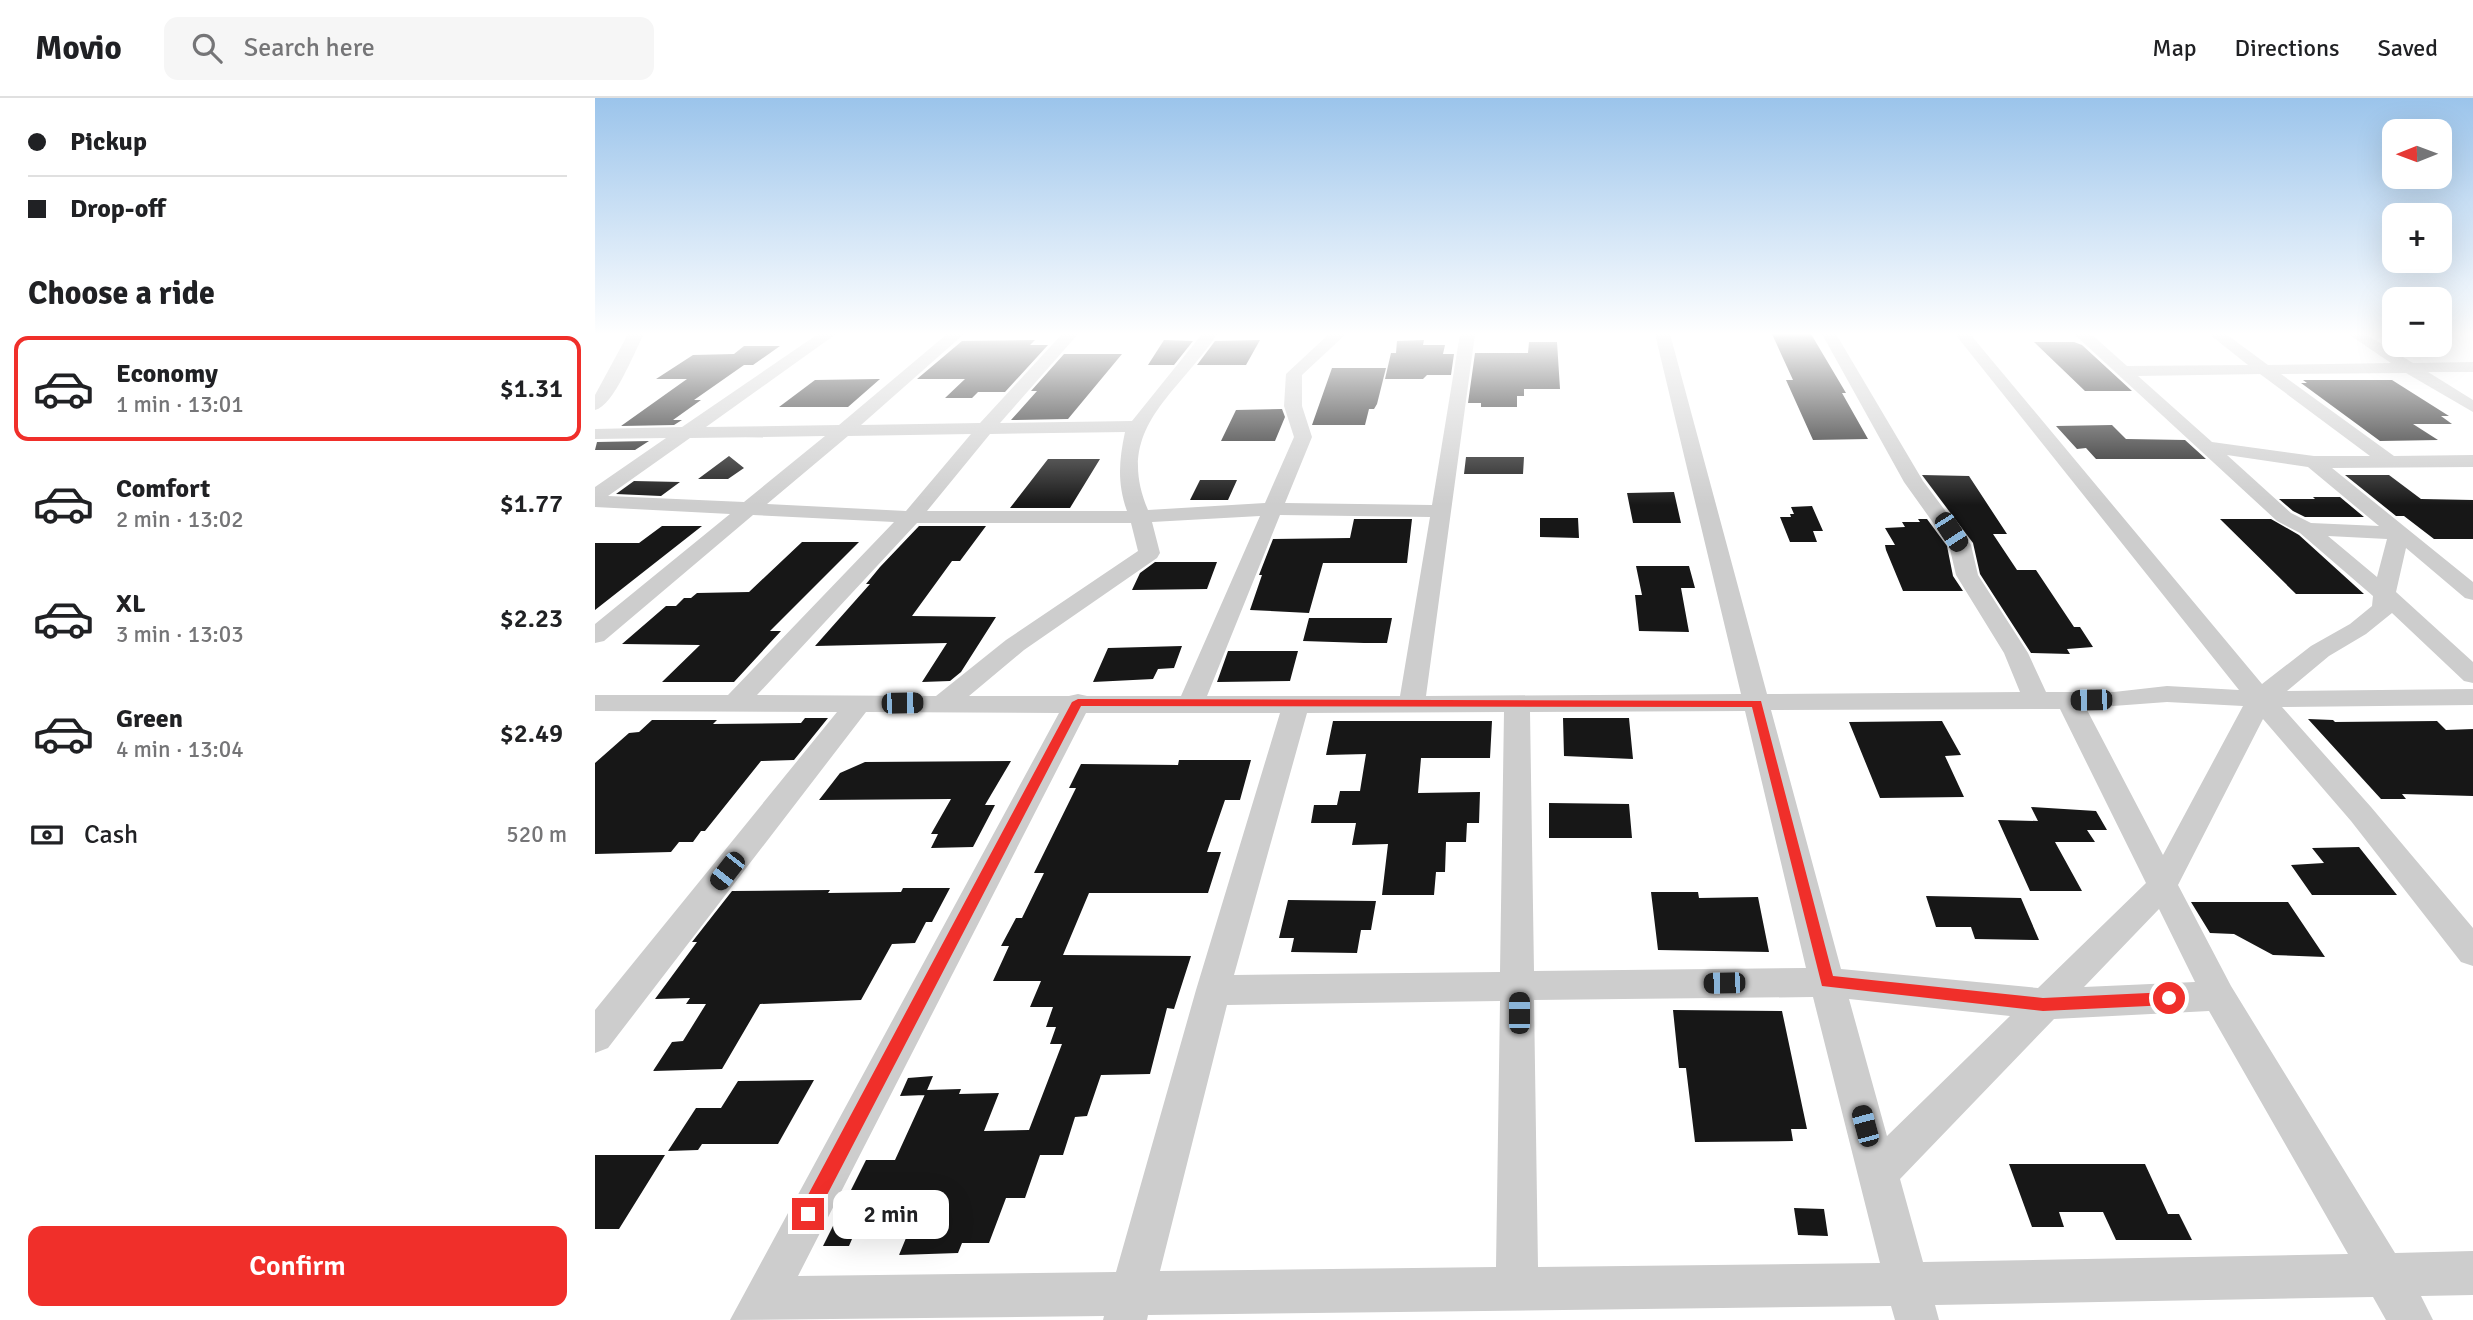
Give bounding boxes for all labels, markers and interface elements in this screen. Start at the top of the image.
search box [164,17,654,80]
text: Movio [35,28,122,69]
icon: search [188,29,226,67]
text: Search here [244,32,375,64]
text: Map [2152,33,2197,63]
text: Directions [2235,33,2340,63]
text: Saved [2378,33,2438,63]
north arrow [2382,119,2452,189]
map controls [2382,119,2452,357]
text: Pickup [70,126,147,158]
text: Drop-off [70,193,166,225]
button: + [2382,203,2452,273]
text: Choose a ride [28,274,215,313]
button: − [2382,287,2452,357]
icon: car [32,357,95,420]
text: Economy [116,358,218,390]
text: $1.31 [500,373,563,405]
text: 1 min · 13:01 [116,390,244,419]
icon: car [32,472,95,535]
text: Comfort [116,473,210,505]
text: $1.77 [500,488,563,520]
text: 2 min · 13:02 [116,505,244,534]
car [1931,509,1972,555]
icon: car [32,587,95,650]
text: XL [116,588,146,620]
text: $2.23 [500,603,563,635]
text: 3 min · 13:03 [116,620,244,649]
car [2070,689,2113,711]
car [881,692,924,714]
icon: car [32,702,95,765]
text: Green [116,703,183,735]
text: $2.49 [500,718,563,750]
text: 4 min · 13:04 [116,735,244,764]
icon: cash [28,816,66,854]
text: Cash [84,819,138,851]
text: 520 m [506,820,567,849]
car [706,848,749,894]
car [1703,972,1746,994]
route start [2153,982,2185,1014]
car [1509,992,1530,1034]
car [1850,1103,1881,1149]
callout: 2 min [833,1190,948,1238]
route end [792,1198,824,1230]
text: 2 min [863,1200,919,1229]
button: Confirm [28,1226,567,1306]

